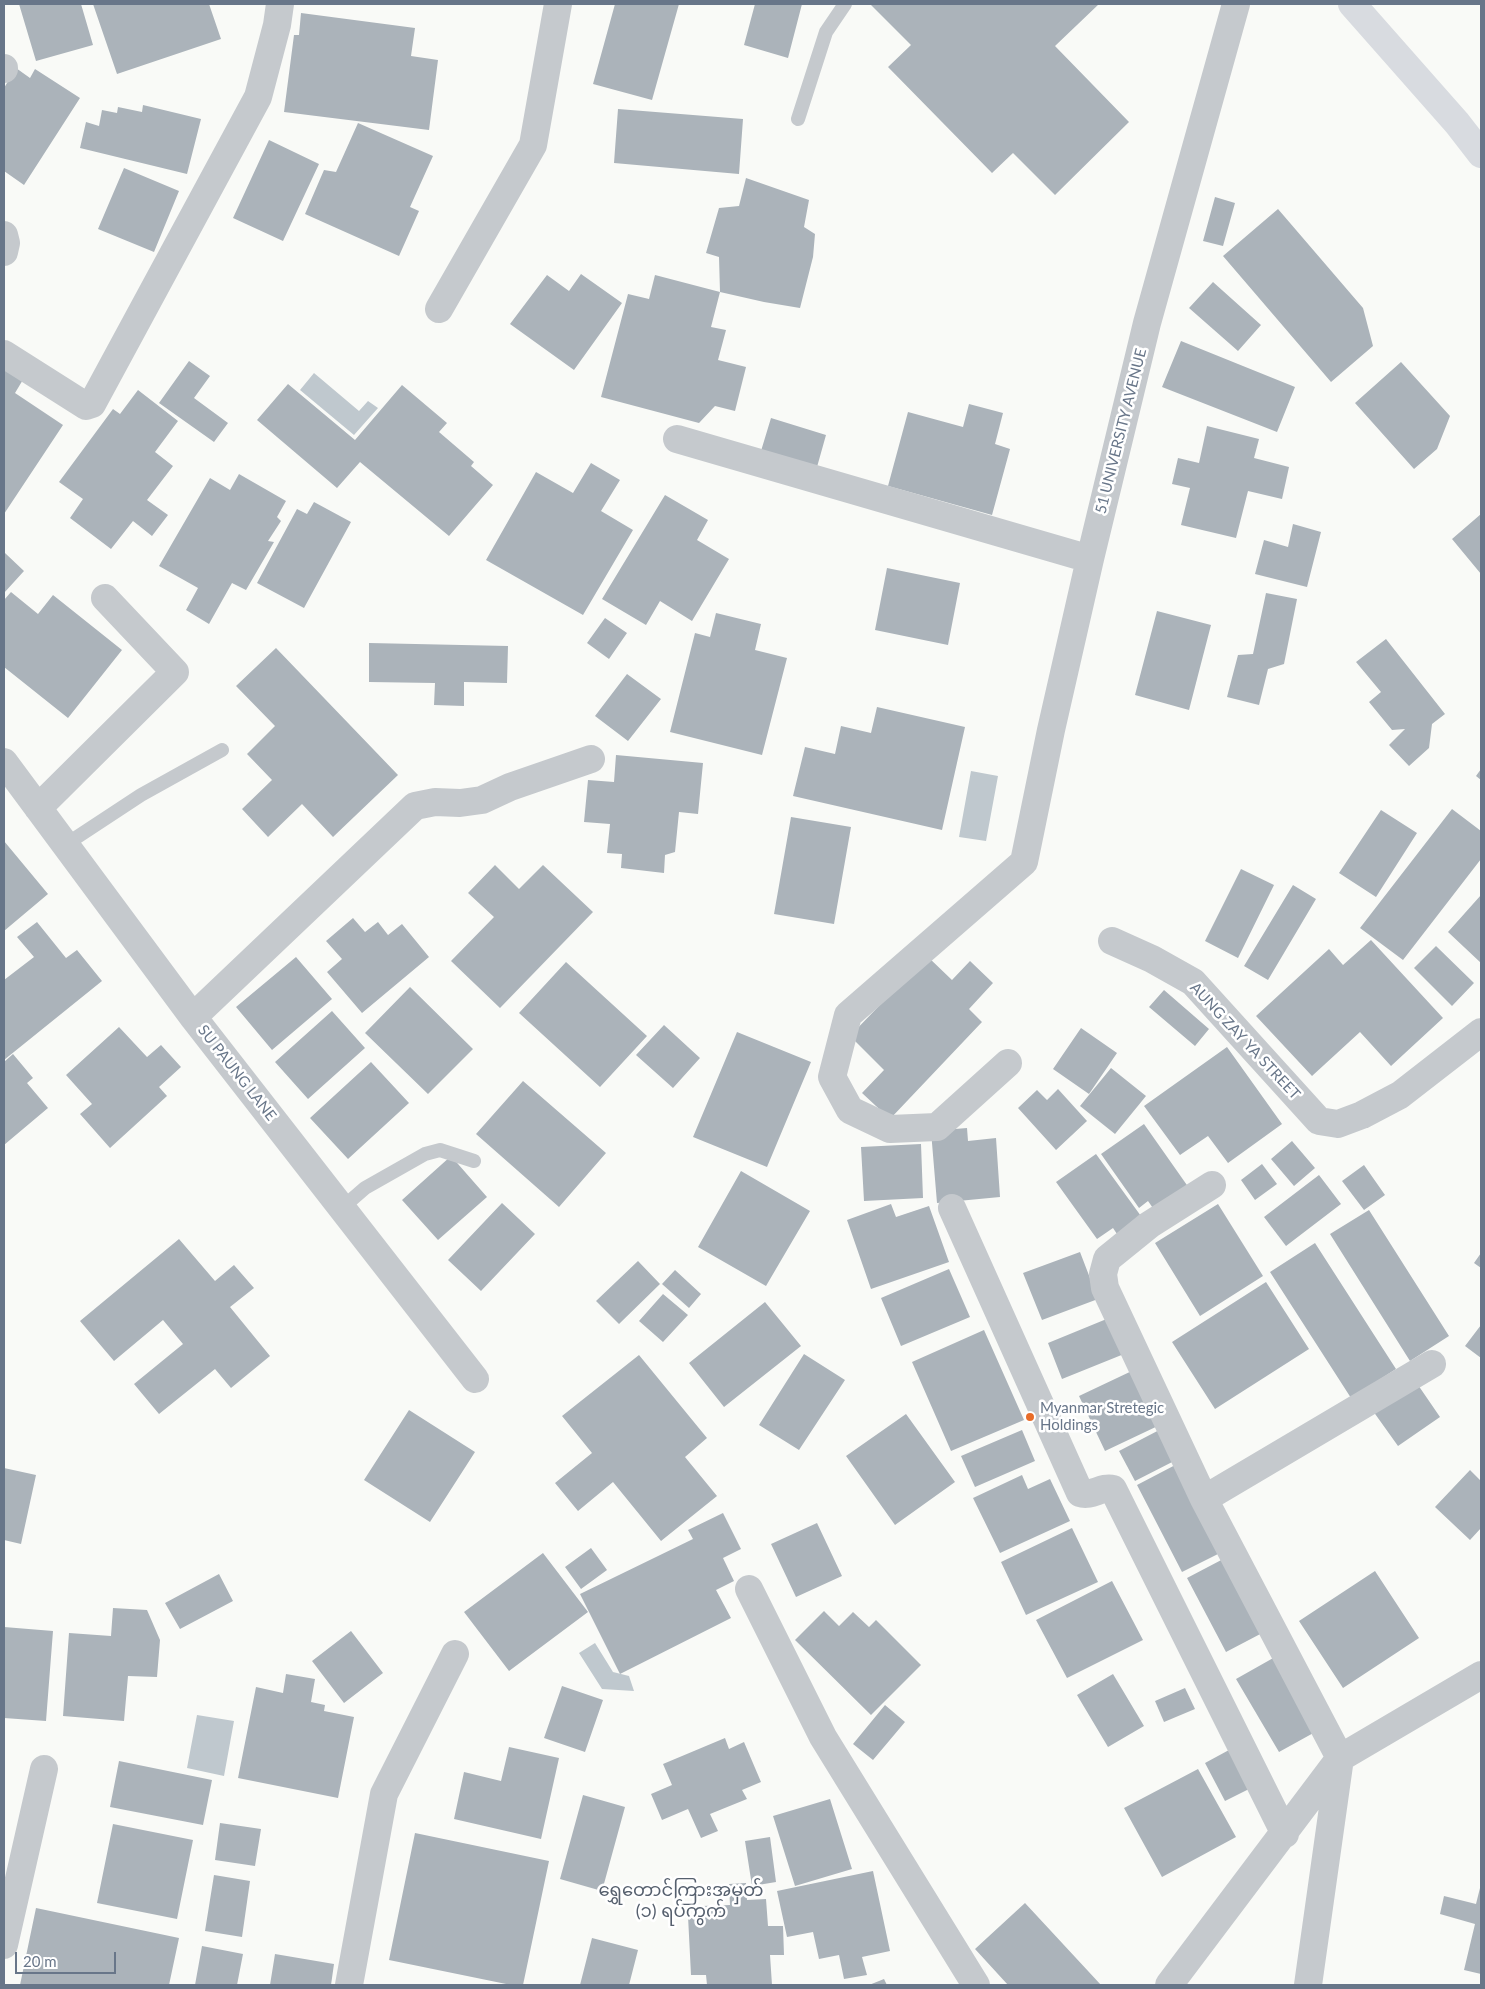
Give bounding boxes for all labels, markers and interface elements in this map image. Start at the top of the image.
street label: 51 UNIVERSITY AVENUE [1092,346,1150,516]
street label: AUNG ZAY YA STREET [1186,979,1304,1103]
street label: SU PAUNG LANE [194,1022,280,1124]
place label: Myanmar Stretegic Holdings [1040,1399,1164,1434]
marker: Myanmar Stretegic Holdings [1024,1411,1036,1423]
district label: ရွှေတောင်ကြားအမှတ် (၁) ရပ်ကွက် [598,1879,764,1922]
scale bar [18,1942,119,1974]
text: 20 m [23,1952,57,1970]

